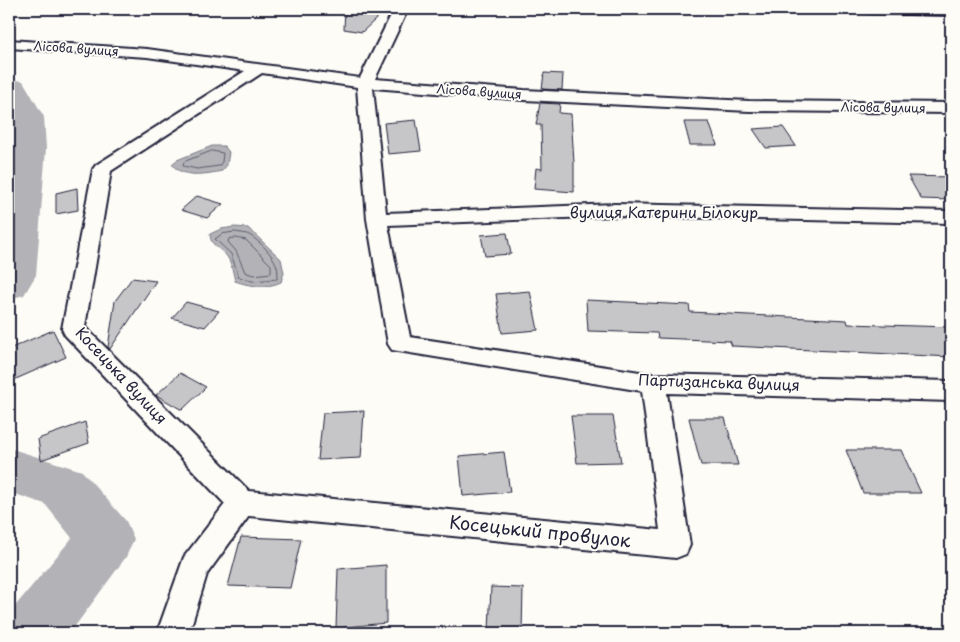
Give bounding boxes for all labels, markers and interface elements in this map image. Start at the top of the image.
street label: Лісова вулиця [33,36,119,60]
street label: Лісова вулиця [436,79,522,103]
street label: Лісова вулиця [840,97,926,117]
street label: вулиця Катерини Білокур [570,200,758,223]
street label: Косецька вулиця [71,321,173,429]
street label: Партизанська вулиця [638,367,800,396]
street label: Косецький провулок [448,508,633,553]

